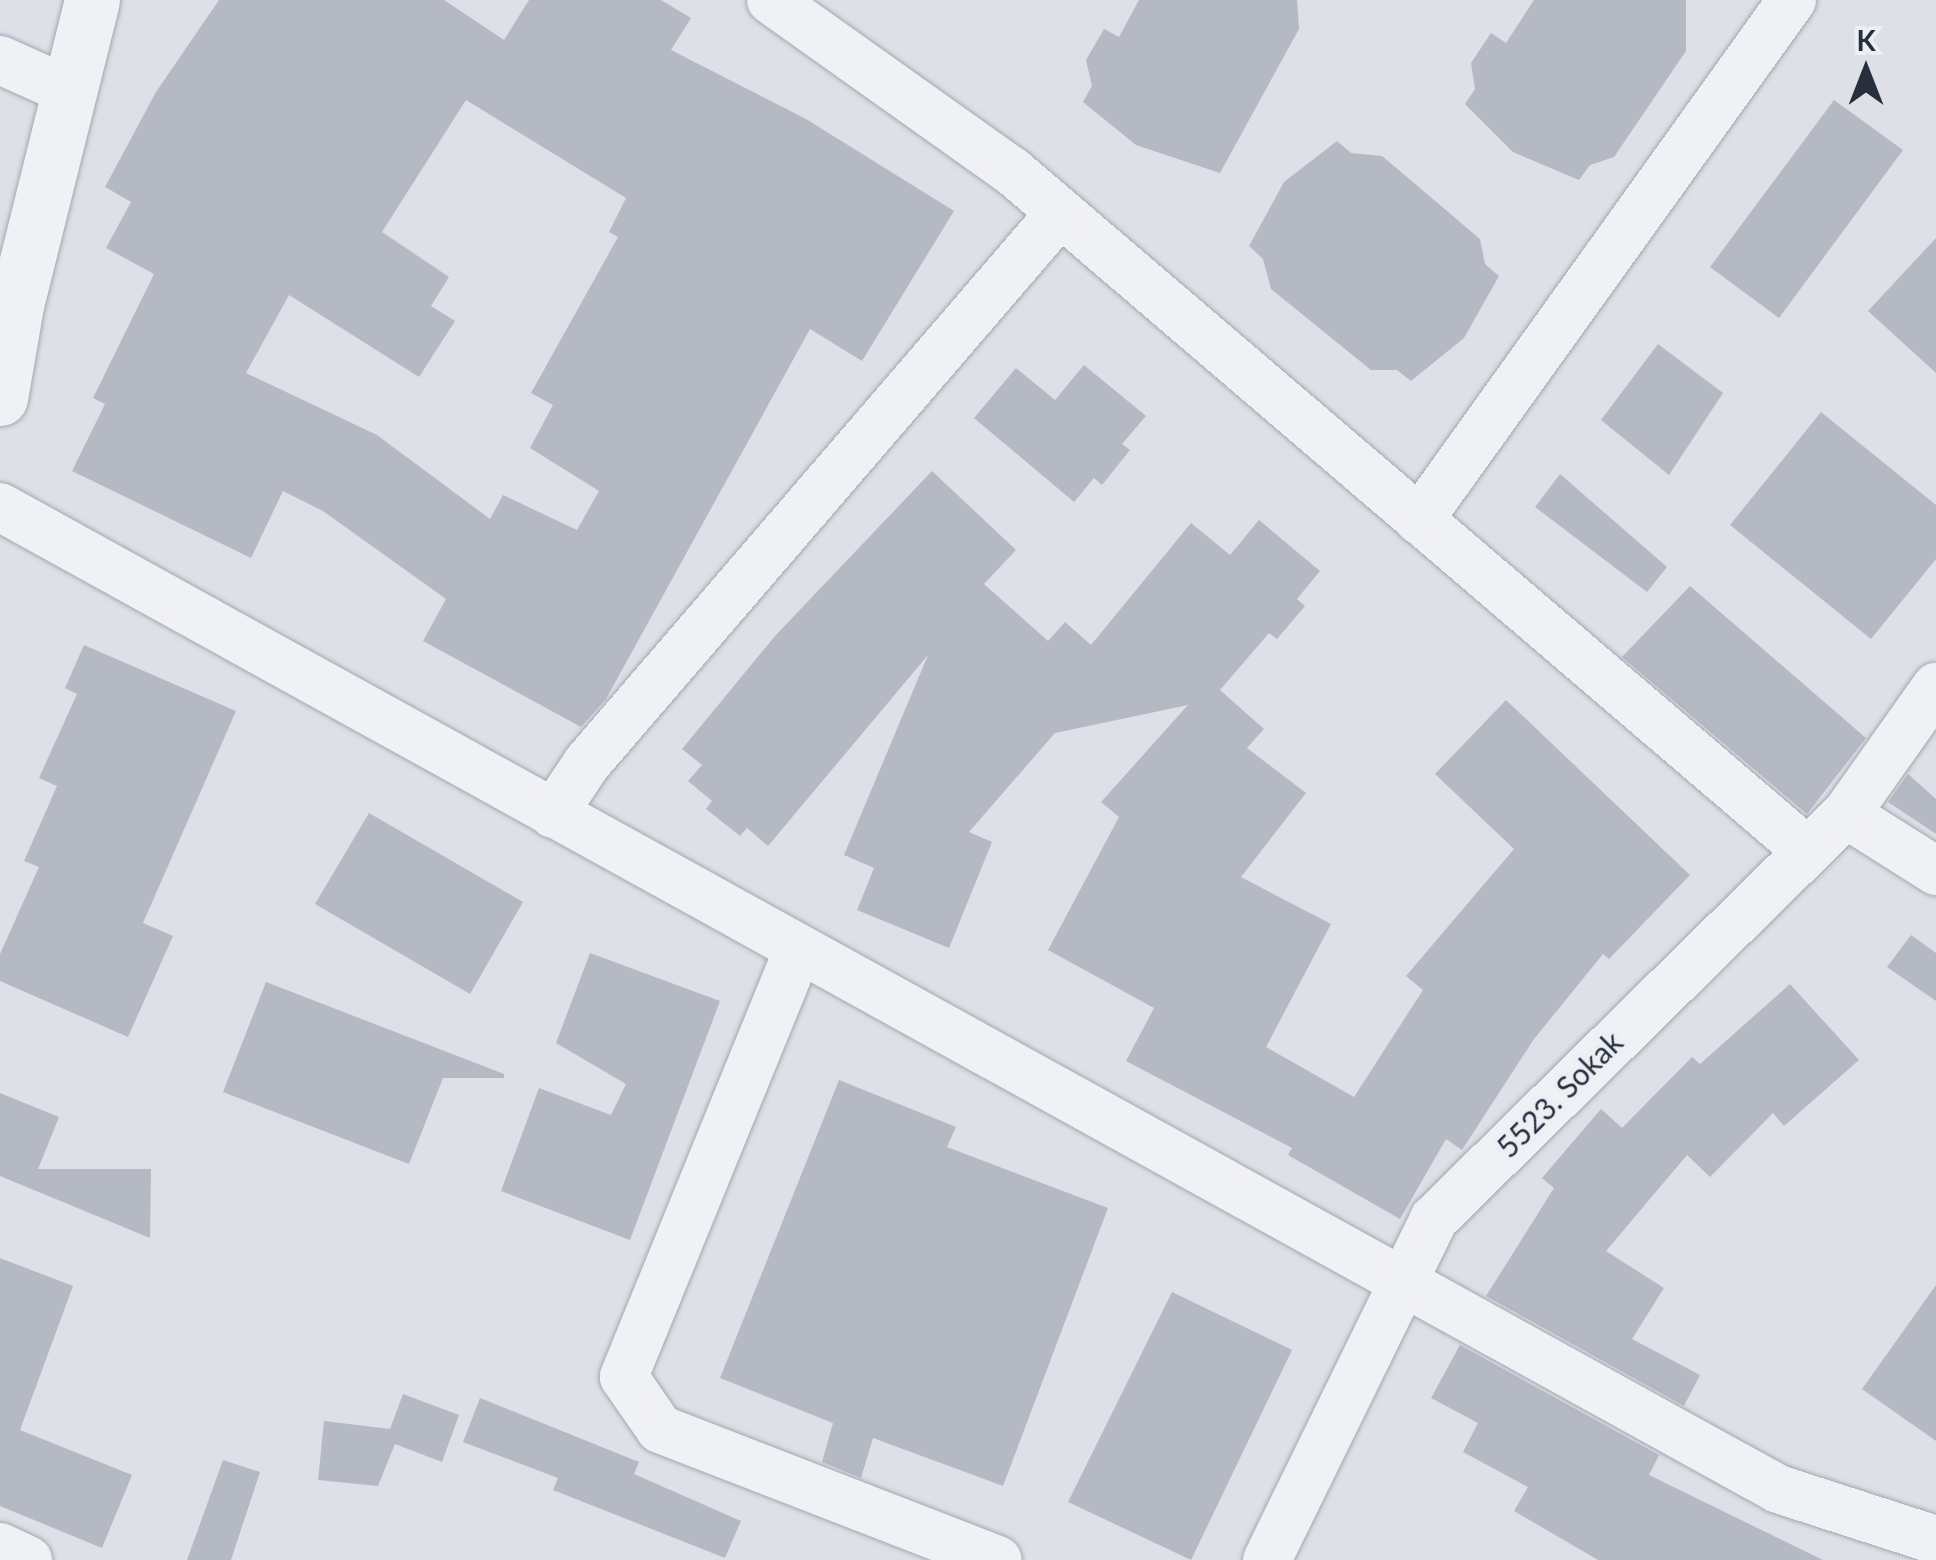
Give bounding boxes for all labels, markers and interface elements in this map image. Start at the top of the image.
north arrow [1816,20,1916,120]
text: K [1856,23,1876,57]
street label: 5523. Sokak [1489,1024,1629,1164]

